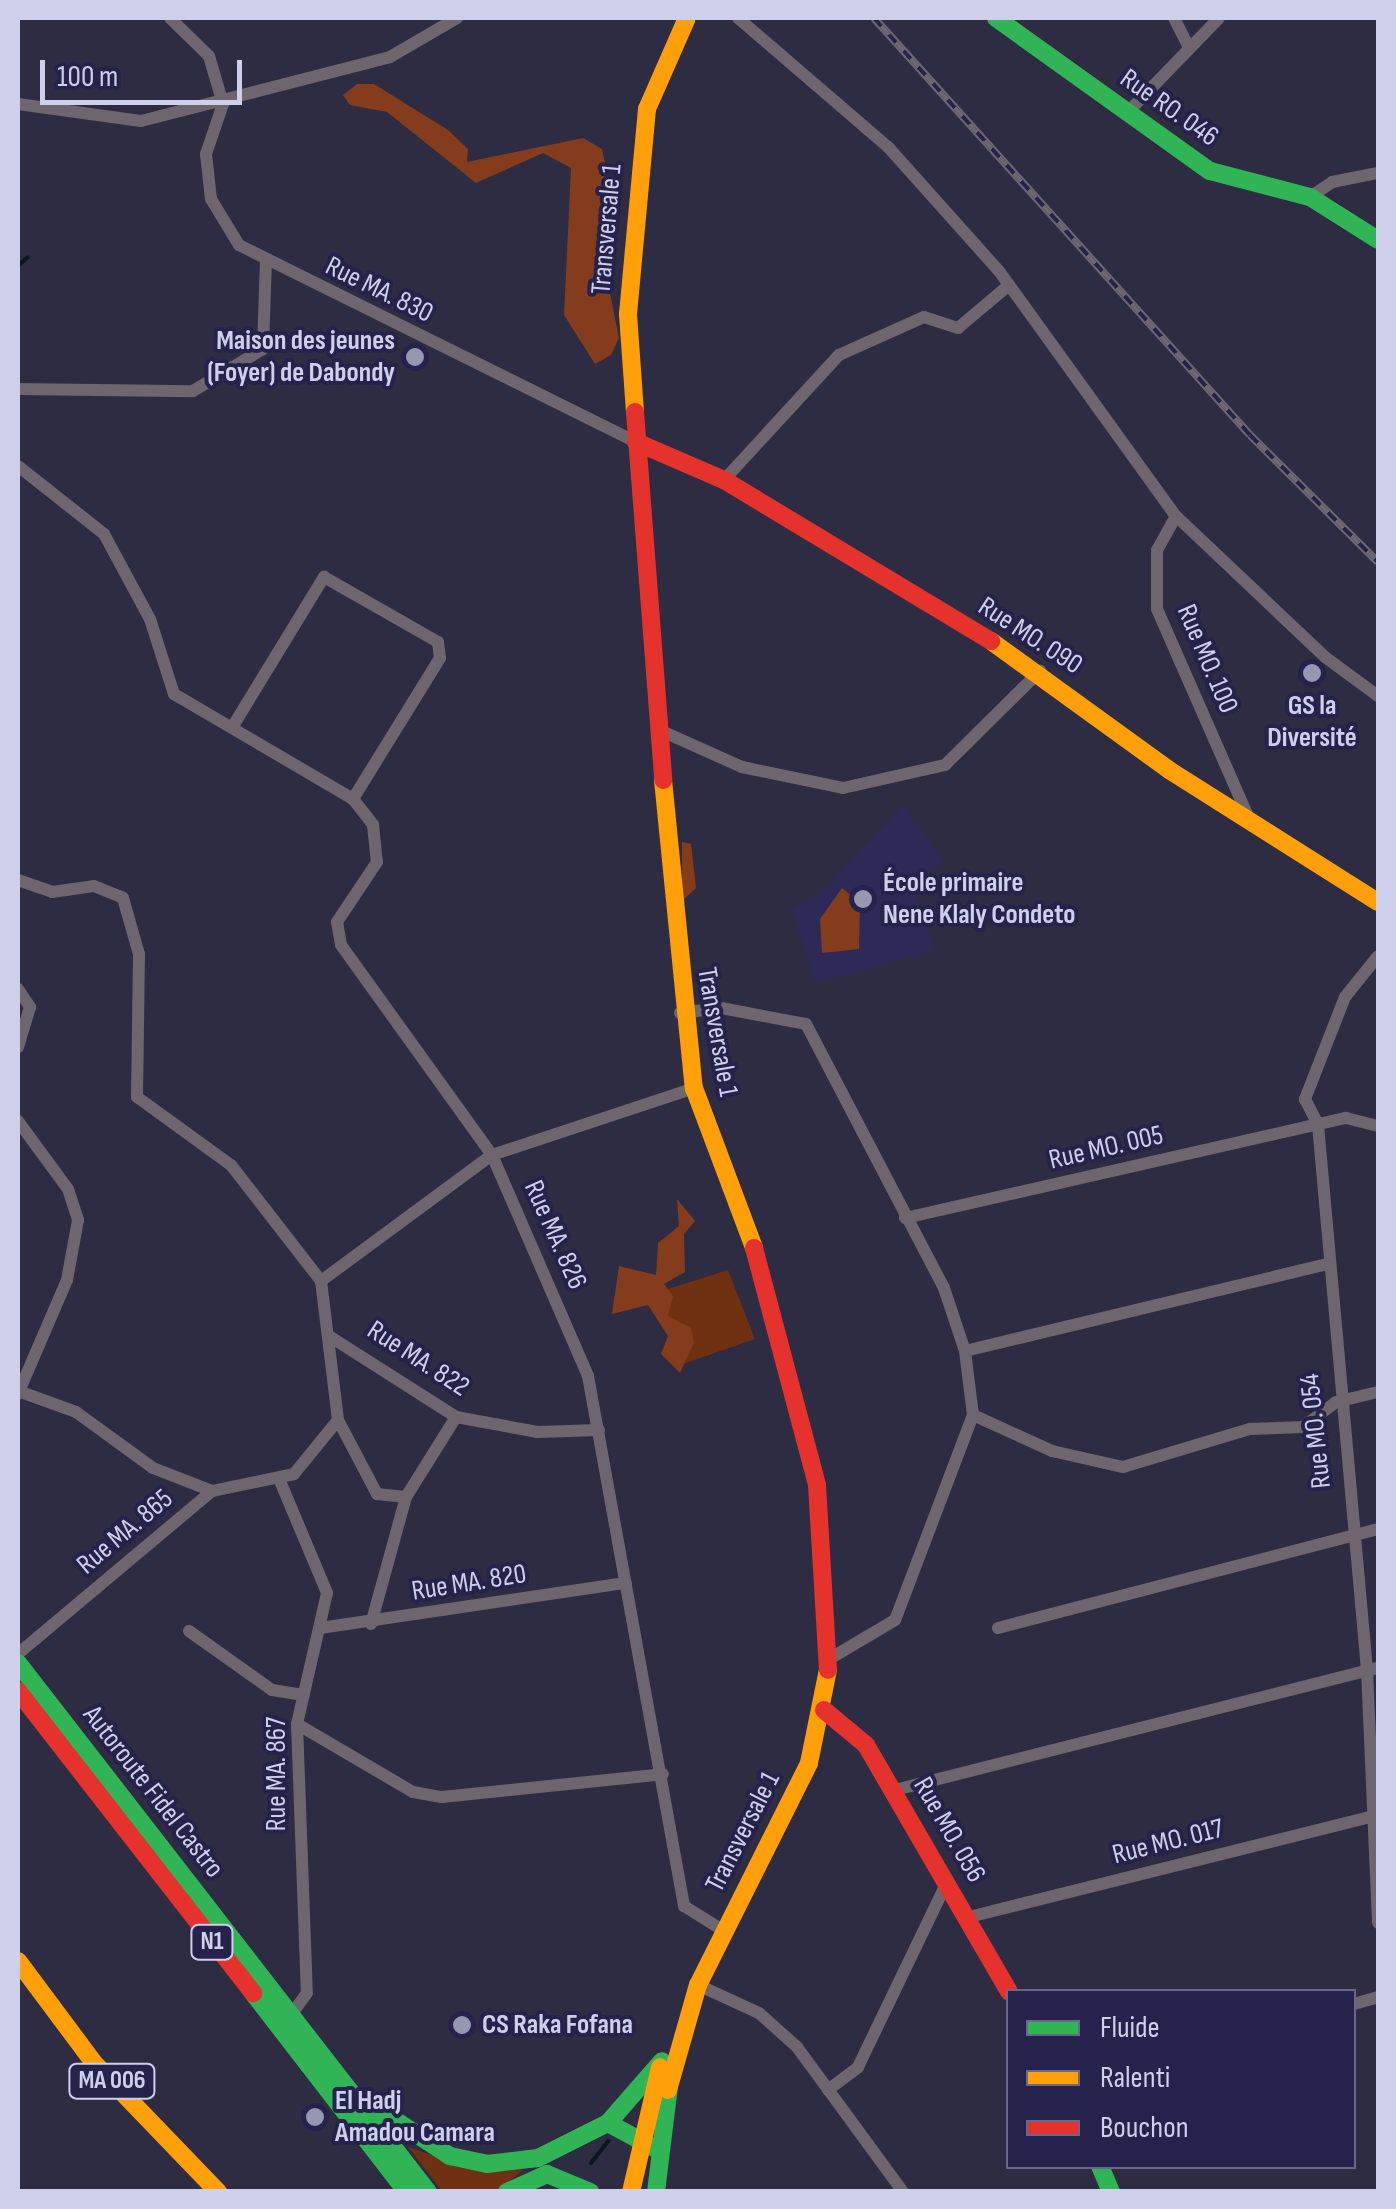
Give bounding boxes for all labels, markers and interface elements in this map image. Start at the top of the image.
scale bar [45,40,248,102]
text: 100 m [57,59,118,95]
street label: Rue RO. 046 [1113,62,1225,154]
street label: Transversale 1 [585,163,629,295]
street label: Rue MA. 830 [320,250,438,330]
place label: Maison des jeunes (Foyer) de Dabondy [207,324,395,390]
marker: Maison des jeunes (Foyer) de Dabondy [404,346,426,368]
street label: Rue MO. 090 [972,590,1088,682]
street label: Rue MO. 100 [1169,600,1245,718]
marker: GS la Diversité [1301,662,1323,684]
place label: GS la Diversité [1267,689,1357,755]
place label: École primaire Nene Klaly Condeto [883,866,1076,932]
marker: École primaire Nene Klaly Condeto [852,888,874,910]
street label: Transversale 1 [689,965,745,1099]
street label: Rue MO. 005 [1046,1119,1166,1177]
street label: Rue MA. 826 [516,1175,594,1295]
street label: Rue MA. 822 [361,1314,475,1404]
street label: Rue MO. 054 [1293,1372,1339,1490]
street label: Rue MA. 865 [70,1482,180,1582]
street label: Rue MA. 820 [409,1557,529,1609]
street label: Autoroute Fidel Castro [75,1699,231,1885]
street label: Rue MA. 867 [260,1717,294,1831]
street label: Transversale 1 [698,1766,788,1898]
street label: Rue MO. 056 [905,1771,993,1889]
street label: Rue MO. 017 [1109,1812,1227,1872]
road number: N1 [190,1922,234,1962]
legend [1006,1989,1356,2169]
place label: CS Raka Fofana [482,2008,633,2042]
text: Fluide [1100,2010,1160,2046]
marker: CS Raka Fofana [451,2014,473,2036]
text: Ralenti [1100,2060,1170,2096]
road number: MA 006 [67,2061,157,2101]
place label: El Hadj Amadou Camara [335,2084,495,2150]
marker: El Hadj Amadou Camara [304,2106,326,2128]
text: Bouchon [1100,2110,1188,2146]

